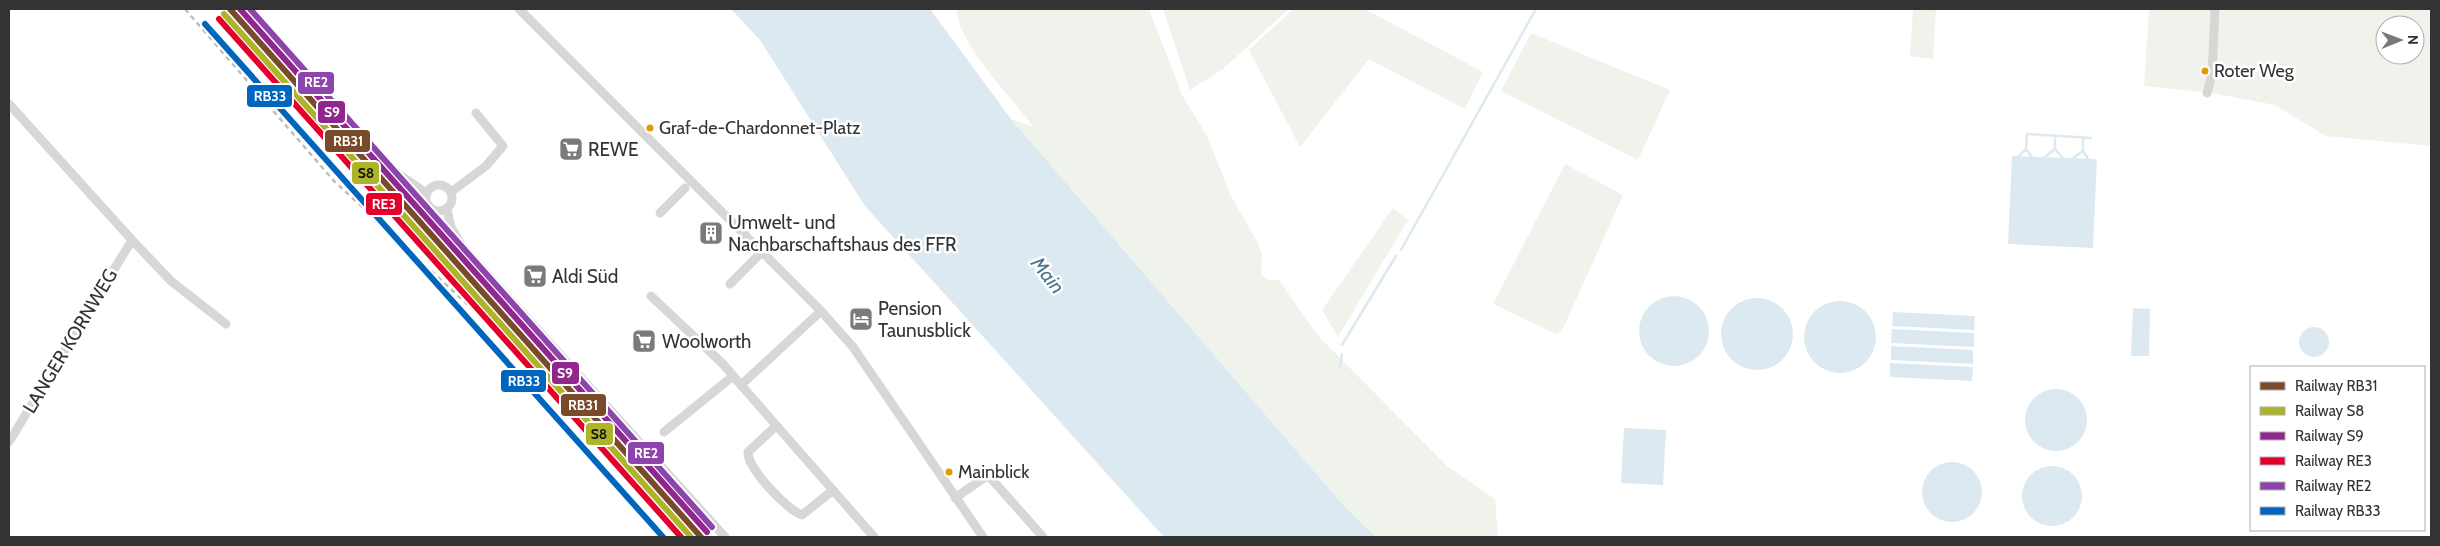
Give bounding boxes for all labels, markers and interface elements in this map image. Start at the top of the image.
north arrow [2375,15,2425,65]
text: N [2404,35,2422,45]
place label: Roter Weg [2214,60,2295,82]
marker: Roter Weg [2200,66,2210,76]
line badge: RE2 [297,71,335,95]
text: RE2 [304,73,328,91]
line badge: RB33 [246,84,293,108]
text: RB33 [254,87,286,105]
line badge: S9 [317,100,346,124]
text: S9 [324,103,340,121]
place label: Graf-de-Chardonnet-Platz [659,117,861,139]
marker: Graf-de-Chardonnet-Platz [645,123,655,133]
line badge: RB31 [324,129,371,153]
text: RB31 [333,132,363,150]
supermarket icon: REWE [558,136,584,162]
place label: REWE [588,138,638,161]
line badge: S8 [351,161,380,185]
text: S8 [358,164,374,182]
line badge: RE3 [365,192,403,216]
text: RE3 [372,195,396,213]
place label: Umwelt- und Nachbarschaftshaus des FFR [728,211,957,256]
building icon: Umwelt- und Nachbarschaftshaus des FFR [698,220,724,246]
water label: Main [1026,251,1070,298]
supermarket icon: Aldi Süd [522,263,548,289]
street label: LANGER KORNWEG [18,265,122,417]
place label: Aldi Süd [552,265,618,288]
place label: Pension Taunusblick [878,297,971,342]
hotel icon: Pension Taunusblick [848,306,874,332]
supermarket icon: Woolworth [631,328,657,354]
place label: Woolworth [662,330,751,353]
line badge: S9 [551,361,580,385]
text: S9 [557,364,573,382]
legend [2250,366,2425,531]
line badge: RB33 [500,369,547,393]
text: RB33 [508,372,540,390]
text: Railway RB31 [2295,377,2377,395]
line badge: RB31 [560,393,607,417]
text: RB31 [568,396,598,414]
text: Railway S8 [2295,402,2364,420]
line badge: S8 [585,422,614,446]
text: S8 [591,425,607,443]
text: Railway S9 [2295,427,2364,445]
line badge: RE2 [627,441,665,465]
text: RE2 [634,444,658,462]
text: Railway RE3 [2295,452,2372,470]
place label: Mainblick [958,461,1030,483]
marker: Mainblick [944,467,954,477]
text: Railway RE2 [2295,477,2372,495]
text: Railway RB33 [2295,502,2381,520]

